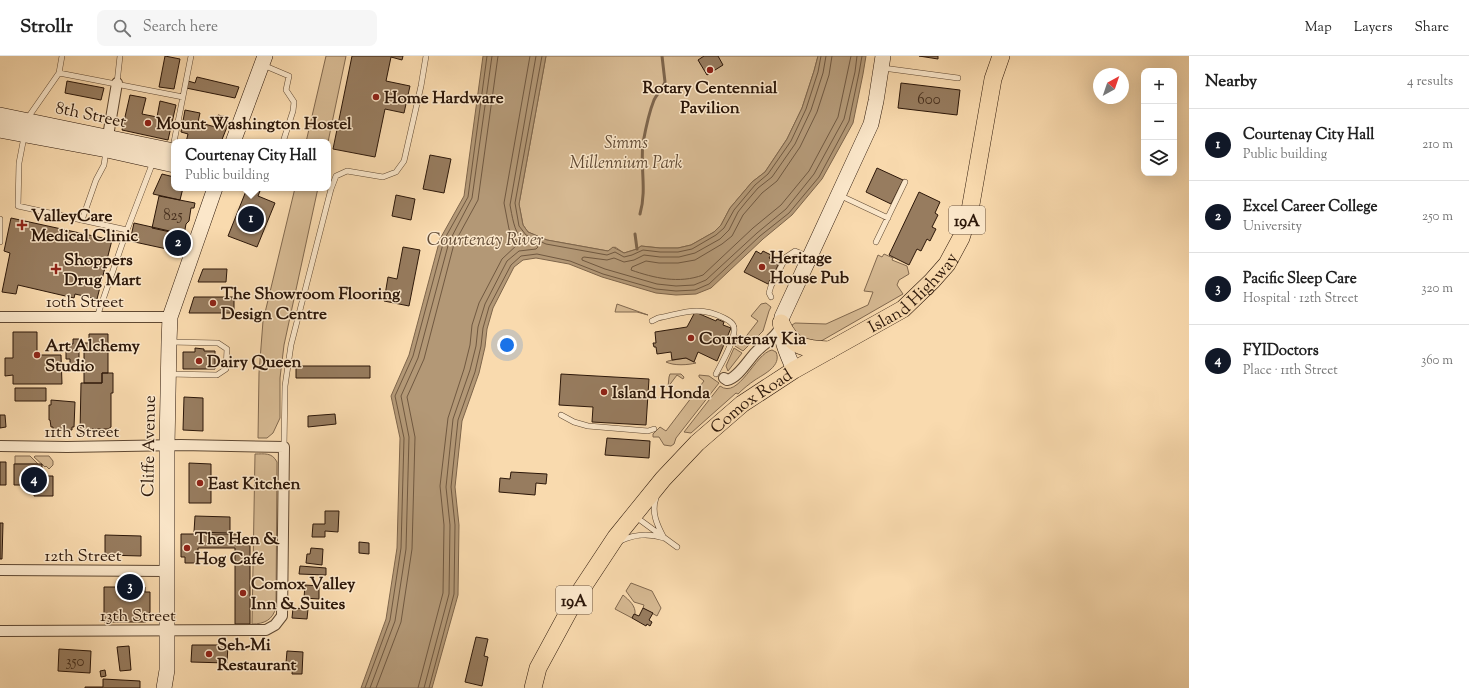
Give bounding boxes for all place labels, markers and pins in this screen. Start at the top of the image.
marker: Rotary Centennial Pavilion [705,65,715,75]
place label: Rotary Centennial Pavilion [642,77,778,121]
place label: Home Hardware [384,87,504,111]
marker: Home Hardware [371,92,381,102]
place label: Mount Washington Hostel [156,113,352,137]
marker: Mount Washington Hostel [143,118,153,128]
pin: 1 [238,204,264,234]
place label: ValleyCare Medical Clinic [31,205,139,249]
marker: ValleyCare Medical Clinic [16,219,28,231]
pin: 2 [165,228,191,258]
place label: Heritage House Pub [770,247,849,291]
place label: Shoppers Drug Mart [64,249,141,293]
marker: Heritage House Pub [757,262,767,272]
marker: Shoppers Drug Mart [51,264,61,274]
place label: The Showroom Flooring Design Centre [221,283,401,327]
marker: The Showroom Flooring Design Centre [208,298,218,308]
place label: Courtenay Kia [699,328,806,352]
marker: Courtenay Kia [686,333,696,343]
place label: Art Alchemy Studio [45,335,141,379]
marker: Art Alchemy Studio [32,350,42,360]
place label: Dairy Queen [207,351,302,375]
marker: Dairy Queen [194,356,204,366]
place label: Island Honda [612,382,710,406]
marker: Island Honda [599,387,609,397]
pin: 4 [21,465,47,495]
place label: East Kitchen [208,473,301,497]
marker: East Kitchen [195,478,205,488]
place label: The Hen & Hog Café [195,528,280,572]
marker: The Hen & Hog Café [182,543,192,553]
pin: 3 [117,572,143,602]
place label: Comox Valley Inn & Suites [251,573,356,617]
marker: Comox Valley Inn & Suites [238,588,248,598]
place label: Seh-Mi Restaurant [217,634,297,678]
marker: Seh-Mi Restaurant [204,649,214,659]

